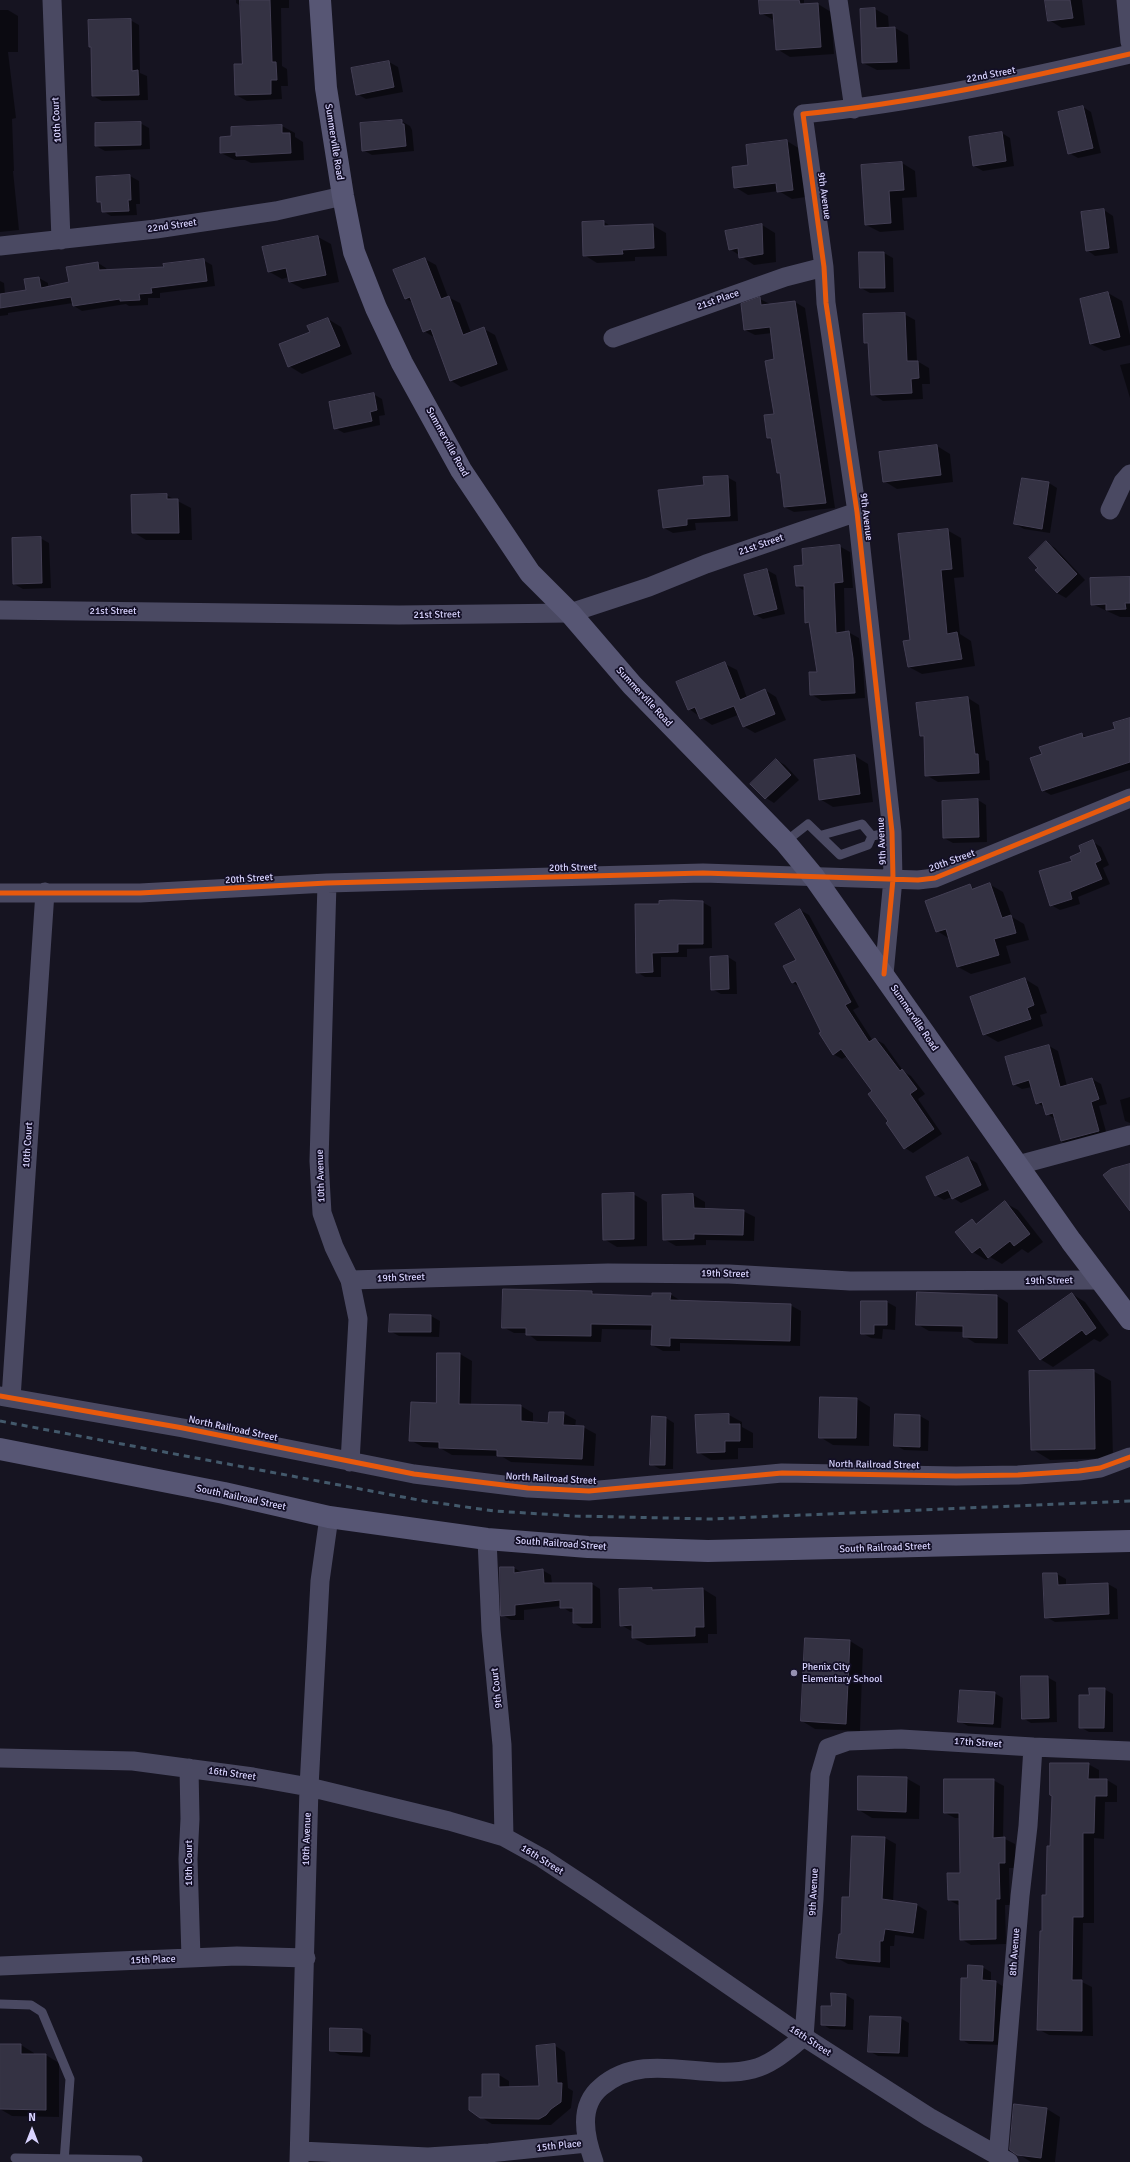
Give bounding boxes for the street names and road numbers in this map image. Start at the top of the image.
street label: 22nd Street [965,64,1017,86]
street label: 10th Court [50,97,64,143]
street label: Summerville Road [322,103,346,181]
street label: 9th Avenue [815,171,833,221]
street label: 22nd Street [147,217,197,235]
street label: 21st Place [695,287,741,313]
street label: Summerville Road [423,405,471,479]
street label: 9th Avenue [857,493,875,541]
street label: 21st Street [737,532,785,558]
street label: 21st Street [90,605,136,617]
street label: 21st Street [413,609,461,621]
street label: Summerville Road [613,665,675,729]
street label: 9th Avenue [875,817,889,865]
street label: 20th Street [927,847,977,875]
street label: 20th Street [549,862,597,874]
street label: 20th Street [225,871,273,887]
street label: Summerville Road [887,983,941,1053]
street label: 10th Court [20,1122,36,1168]
street label: 10th Avenue [314,1149,328,1203]
street label: 19th Street [701,1268,749,1280]
street label: 19th Street [377,1271,425,1285]
street label: 19th Street [1025,1275,1073,1287]
street label: North Railroad Street [187,1414,279,1444]
street label: North Railroad Street [828,1458,920,1472]
street label: North Railroad Street [505,1471,597,1487]
street label: South Railroad Street [195,1483,287,1513]
street label: South Railroad Street [515,1535,607,1553]
street label: South Railroad Street [839,1540,931,1556]
street label: 9th Court [489,1667,505,1709]
street label: 17th Street [954,1735,1002,1751]
street label: 16th Street [207,1765,257,1783]
street label: 10th Avenue [300,1812,314,1866]
street label: 10th Court [183,1840,195,1886]
street label: 16th Street [518,1842,566,1878]
street label: 9th Avenue [807,1868,821,1916]
street label: 8th Avenue [1007,1928,1023,1976]
street label: 15th Place [130,1953,176,1967]
street label: 16th Street [787,2023,833,2059]
street label: 15th Place [536,2138,582,2154]

